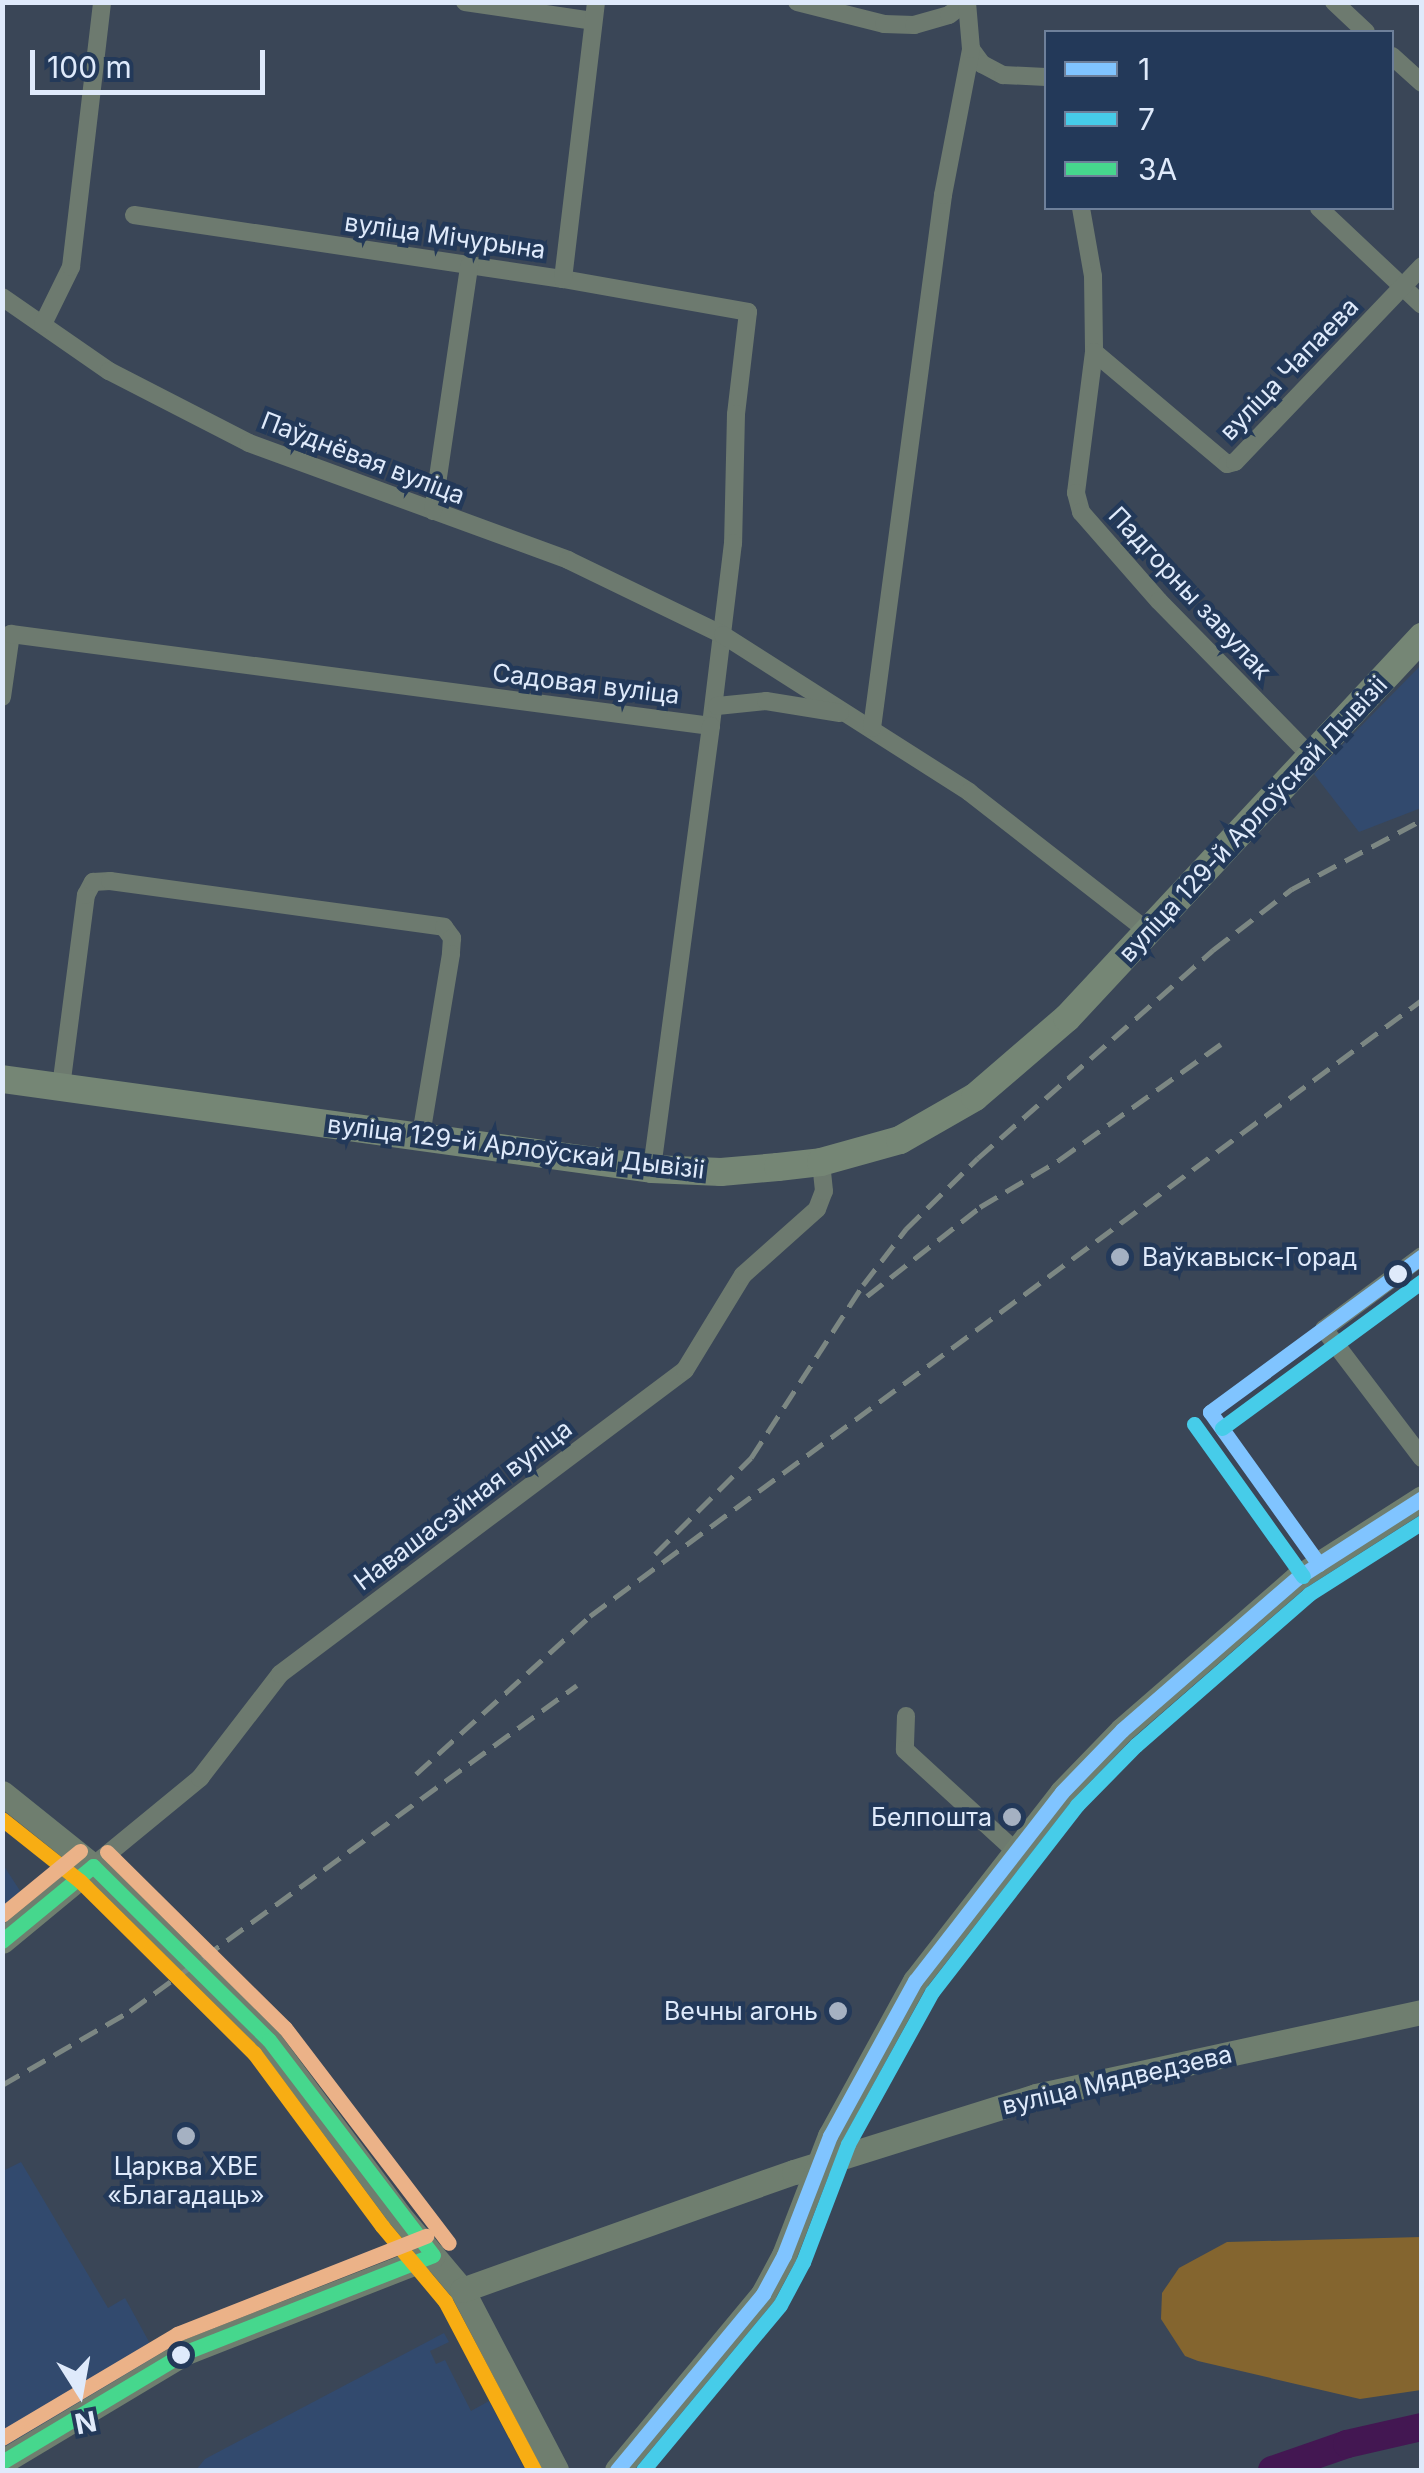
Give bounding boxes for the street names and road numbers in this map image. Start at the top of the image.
street label: вуліца Мічурына [343,207,547,265]
street label: вуліца Чапаева [1213,292,1365,446]
street label: Паўднёвая вуліца [257,405,469,511]
street label: Падгорны завулак [1102,501,1278,685]
street label: Садовая вуліца [491,658,681,710]
street label: вуліца 129-й Арлоўскай Дывізіі [1112,670,1394,968]
street label: вуліца 129-й Арлоўскай Дывізіі [326,1109,706,1185]
street label: Навашасэйная вуліца [348,1413,578,1597]
street label: вуліца Мядведзева [999,2039,1235,2121]

